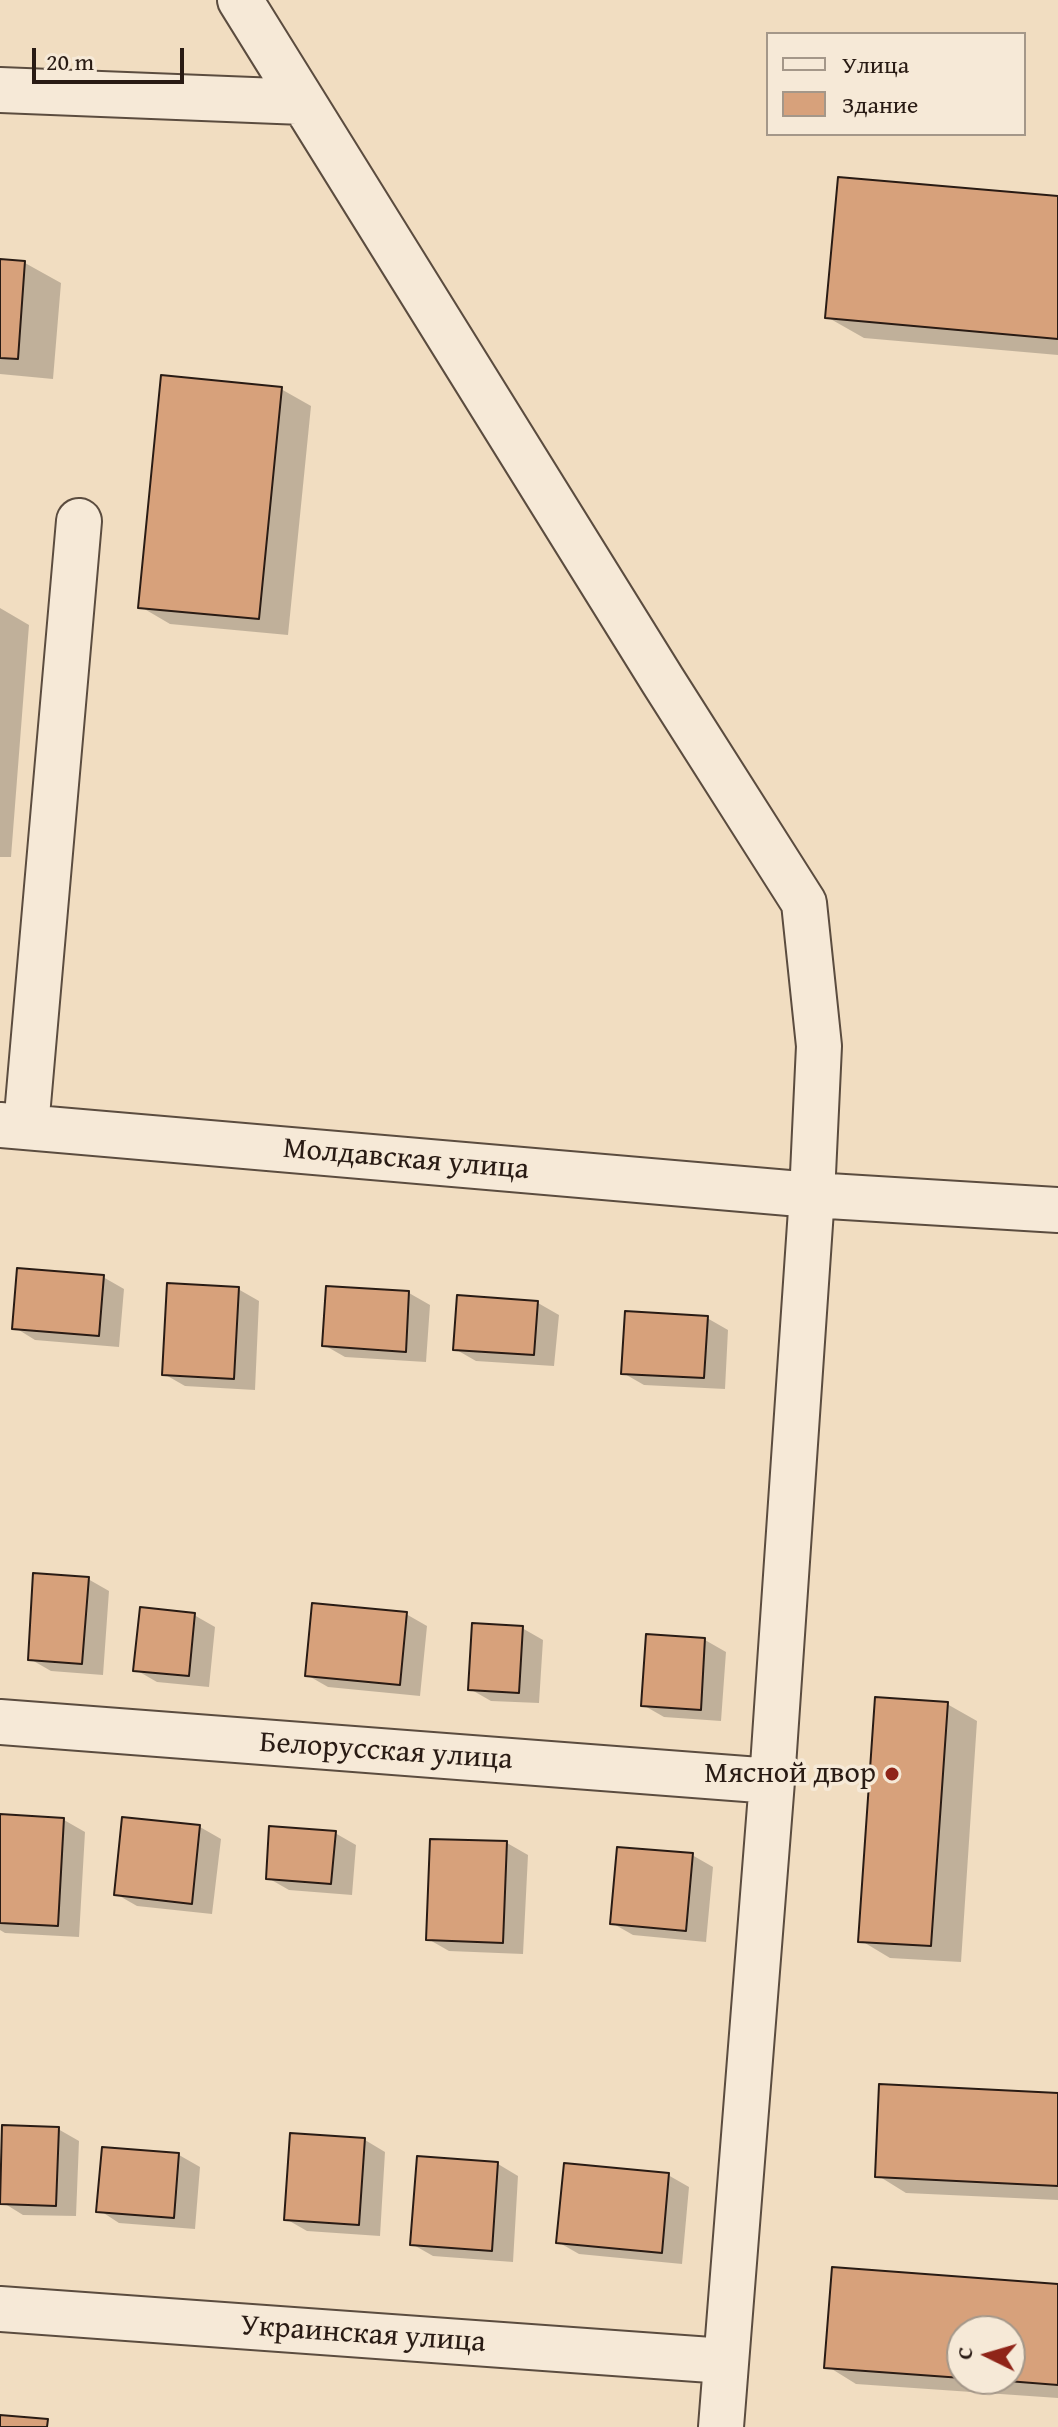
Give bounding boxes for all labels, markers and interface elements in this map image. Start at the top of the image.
scale bar [36,32,188,82]
legend [766,32,1026,136]
text: 20 m [46,44,94,79]
text: Улица [842,47,909,82]
text: Здание [842,87,918,122]
street label: Молдавская улица [282,1131,530,1189]
street label: Белорусская улица [258,1725,514,1779]
place label: Мясной двор [704,1756,876,1792]
marker: Мясной двор [883,1765,901,1783]
street label: Украинская улица [239,2308,487,2362]
north arrow [946,2315,1026,2395]
text: С [948,2345,981,2361]

